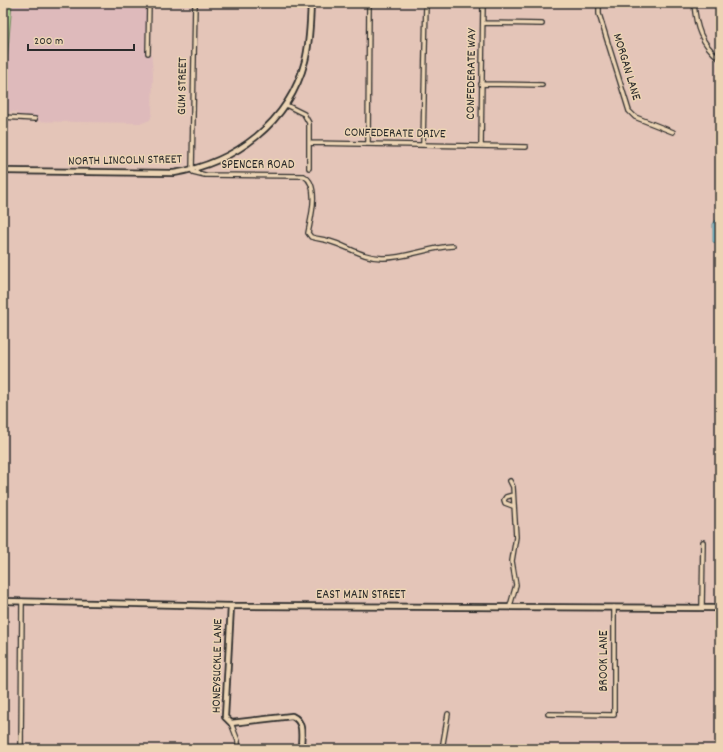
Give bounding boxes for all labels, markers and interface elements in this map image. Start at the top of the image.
scale bar [28,26,134,52]
street label: CONFEDERATE WAY [462,27,482,120]
street label: MORGAN LANE [607,31,645,103]
text: 200 m [34,33,63,50]
street label: GUM STREET [173,57,193,115]
street label: CONFEDERATE DRIVE [344,124,446,144]
street label: NORTH LINCOLN STREET [68,151,182,171]
street label: SPENCER ROAD [221,156,295,175]
street label: EAST MAIN STREET [316,586,406,605]
street label: HONEYSUCKLE LANE [208,618,228,713]
street label: BROOK LANE [595,630,614,692]

